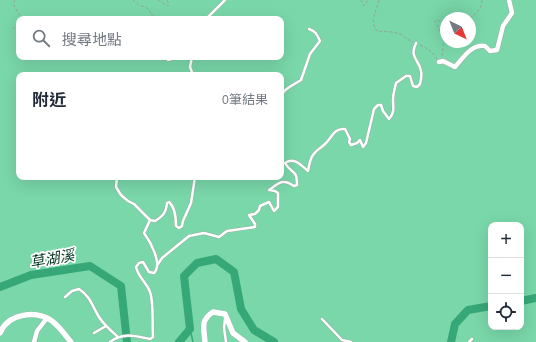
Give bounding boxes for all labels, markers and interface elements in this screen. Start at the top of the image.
north arrow [440,12,476,48]
search box [16,16,284,60]
icon: search [30,27,52,49]
text: 搜尋地點 [62,31,122,48]
text: 附近 [32,90,66,109]
text: 0筆結果 [222,92,268,106]
map controls [488,222,524,330]
button: + [488,222,524,258]
water label: 草湖溪 [28,246,78,271]
button: − [488,258,524,294]
button: locate [488,294,524,330]

